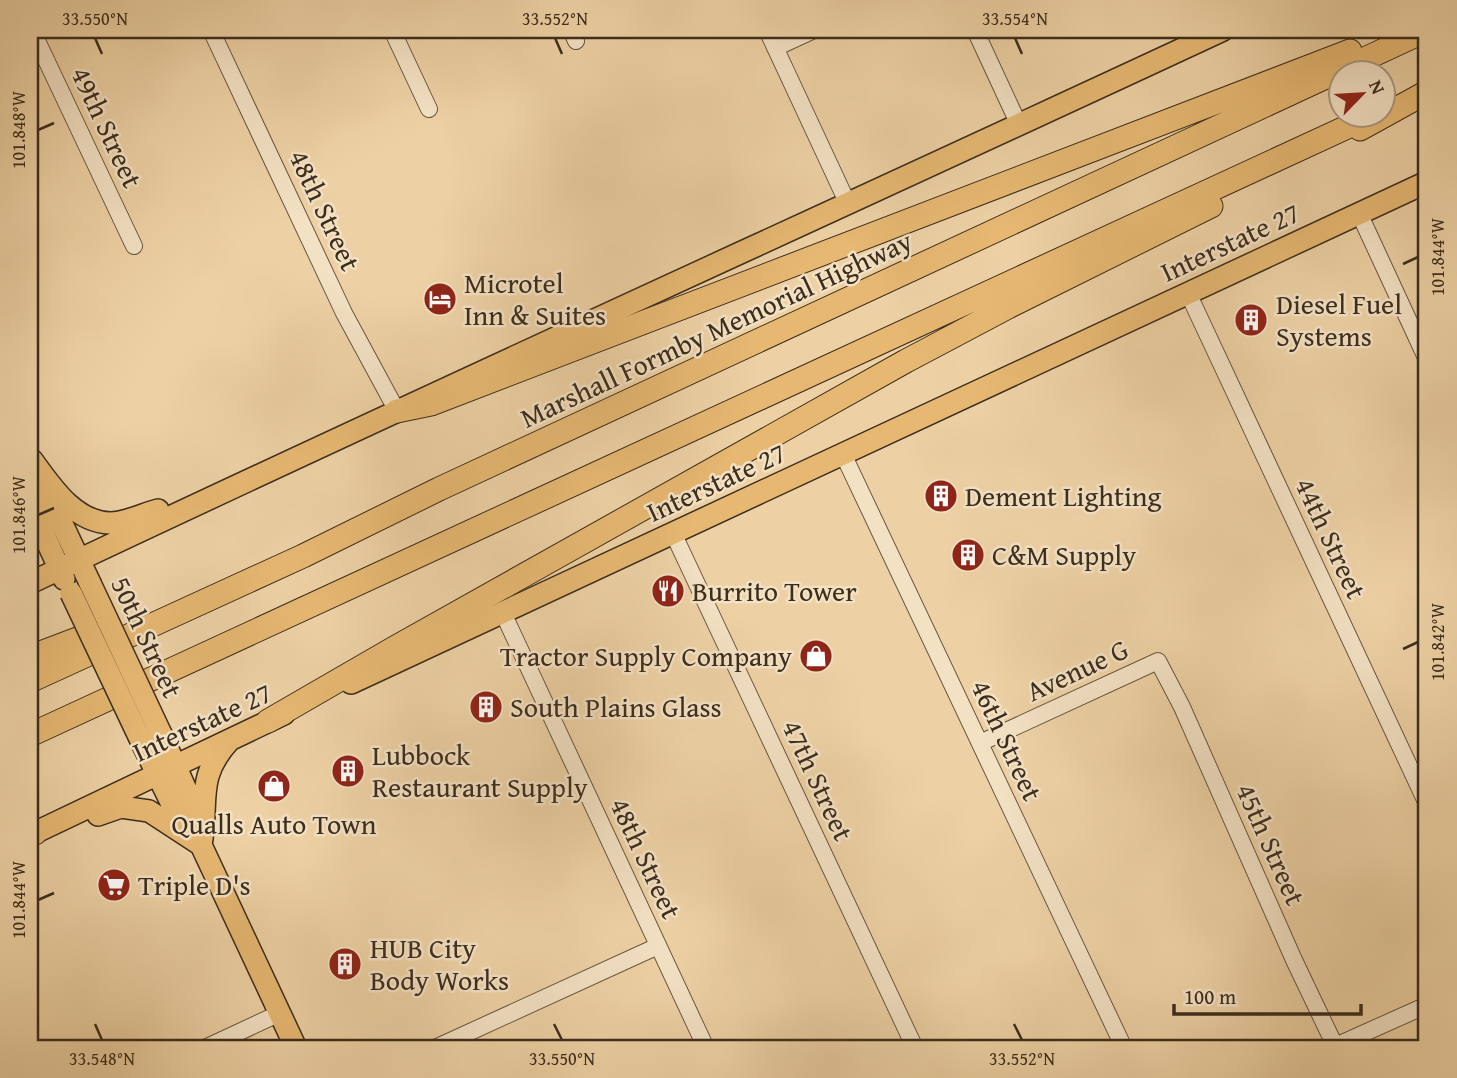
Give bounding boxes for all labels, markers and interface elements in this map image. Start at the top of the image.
text: 33.550°N [62,5,128,32]
text: 33.552°N [522,5,588,32]
text: 33.554°N [982,5,1048,32]
street label: 49th Street [61,59,153,194]
north arrow [1328,60,1398,130]
text: N [1362,75,1393,99]
text: 101.848°W [5,90,32,169]
street label: 48th Street [279,142,371,277]
street label: Interstate 27 [1153,191,1306,292]
text: 101.844°W [1424,217,1451,296]
street label: Marshall Formby Memorial Highway [513,219,919,438]
place label: Microtel Inn & Suites [464,262,606,335]
hotel icon: Microtel Inn & Suites [421,280,459,318]
place label: Diesel Fuel Systems [1276,283,1402,356]
building icon: Diesel Fuel Systems [1232,301,1270,339]
street label: Interstate 27 [639,431,792,532]
street label: 44th Street [1285,470,1377,605]
text: 101.846°W [5,475,32,554]
place label: Dement Lighting [965,475,1162,516]
building icon: Dement Lighting [922,477,960,515]
place label: C&M Supply [992,534,1136,575]
building icon: C&M Supply [949,536,987,574]
street label: 50th Street [101,569,193,704]
place label: Burrito Tower [692,570,857,611]
restaurant icon: Burrito Tower [649,572,687,610]
text: 101.842°W [1424,602,1451,681]
street label: Avenue G [1019,628,1135,711]
place label: Tractor Supply Company [500,635,792,676]
shop icon: Tractor Supply Company [797,637,835,675]
street label: Interstate 27 [125,671,278,772]
street label: 46th Street [961,672,1053,807]
place label: South Plains Glass [510,686,722,727]
building icon: South Plains Glass [467,688,505,726]
street label: 47th Street [772,712,864,847]
place label: Lubbock Restaurant Supply [372,734,588,807]
building icon: Lubbock Restaurant Supply [329,752,367,790]
shop icon: Qualls Auto Town [255,767,293,805]
street label: 45th Street [1226,776,1317,911]
street label: 48th Street [600,790,692,925]
place label: Qualls Auto Town [172,803,377,844]
text: 101.844°W [5,860,32,939]
place label: Triple D's [138,864,251,905]
supermarket icon: Triple D's [95,866,133,904]
place label: HUB City Body Works [370,927,509,1000]
building icon: HUB City Body Works [326,945,364,983]
scale bar [1174,973,1361,1017]
text: 100 m [1184,981,1236,1012]
text: 33.548°N [69,1045,135,1072]
text: 33.550°N [529,1045,595,1072]
text: 33.552°N [989,1045,1055,1072]

